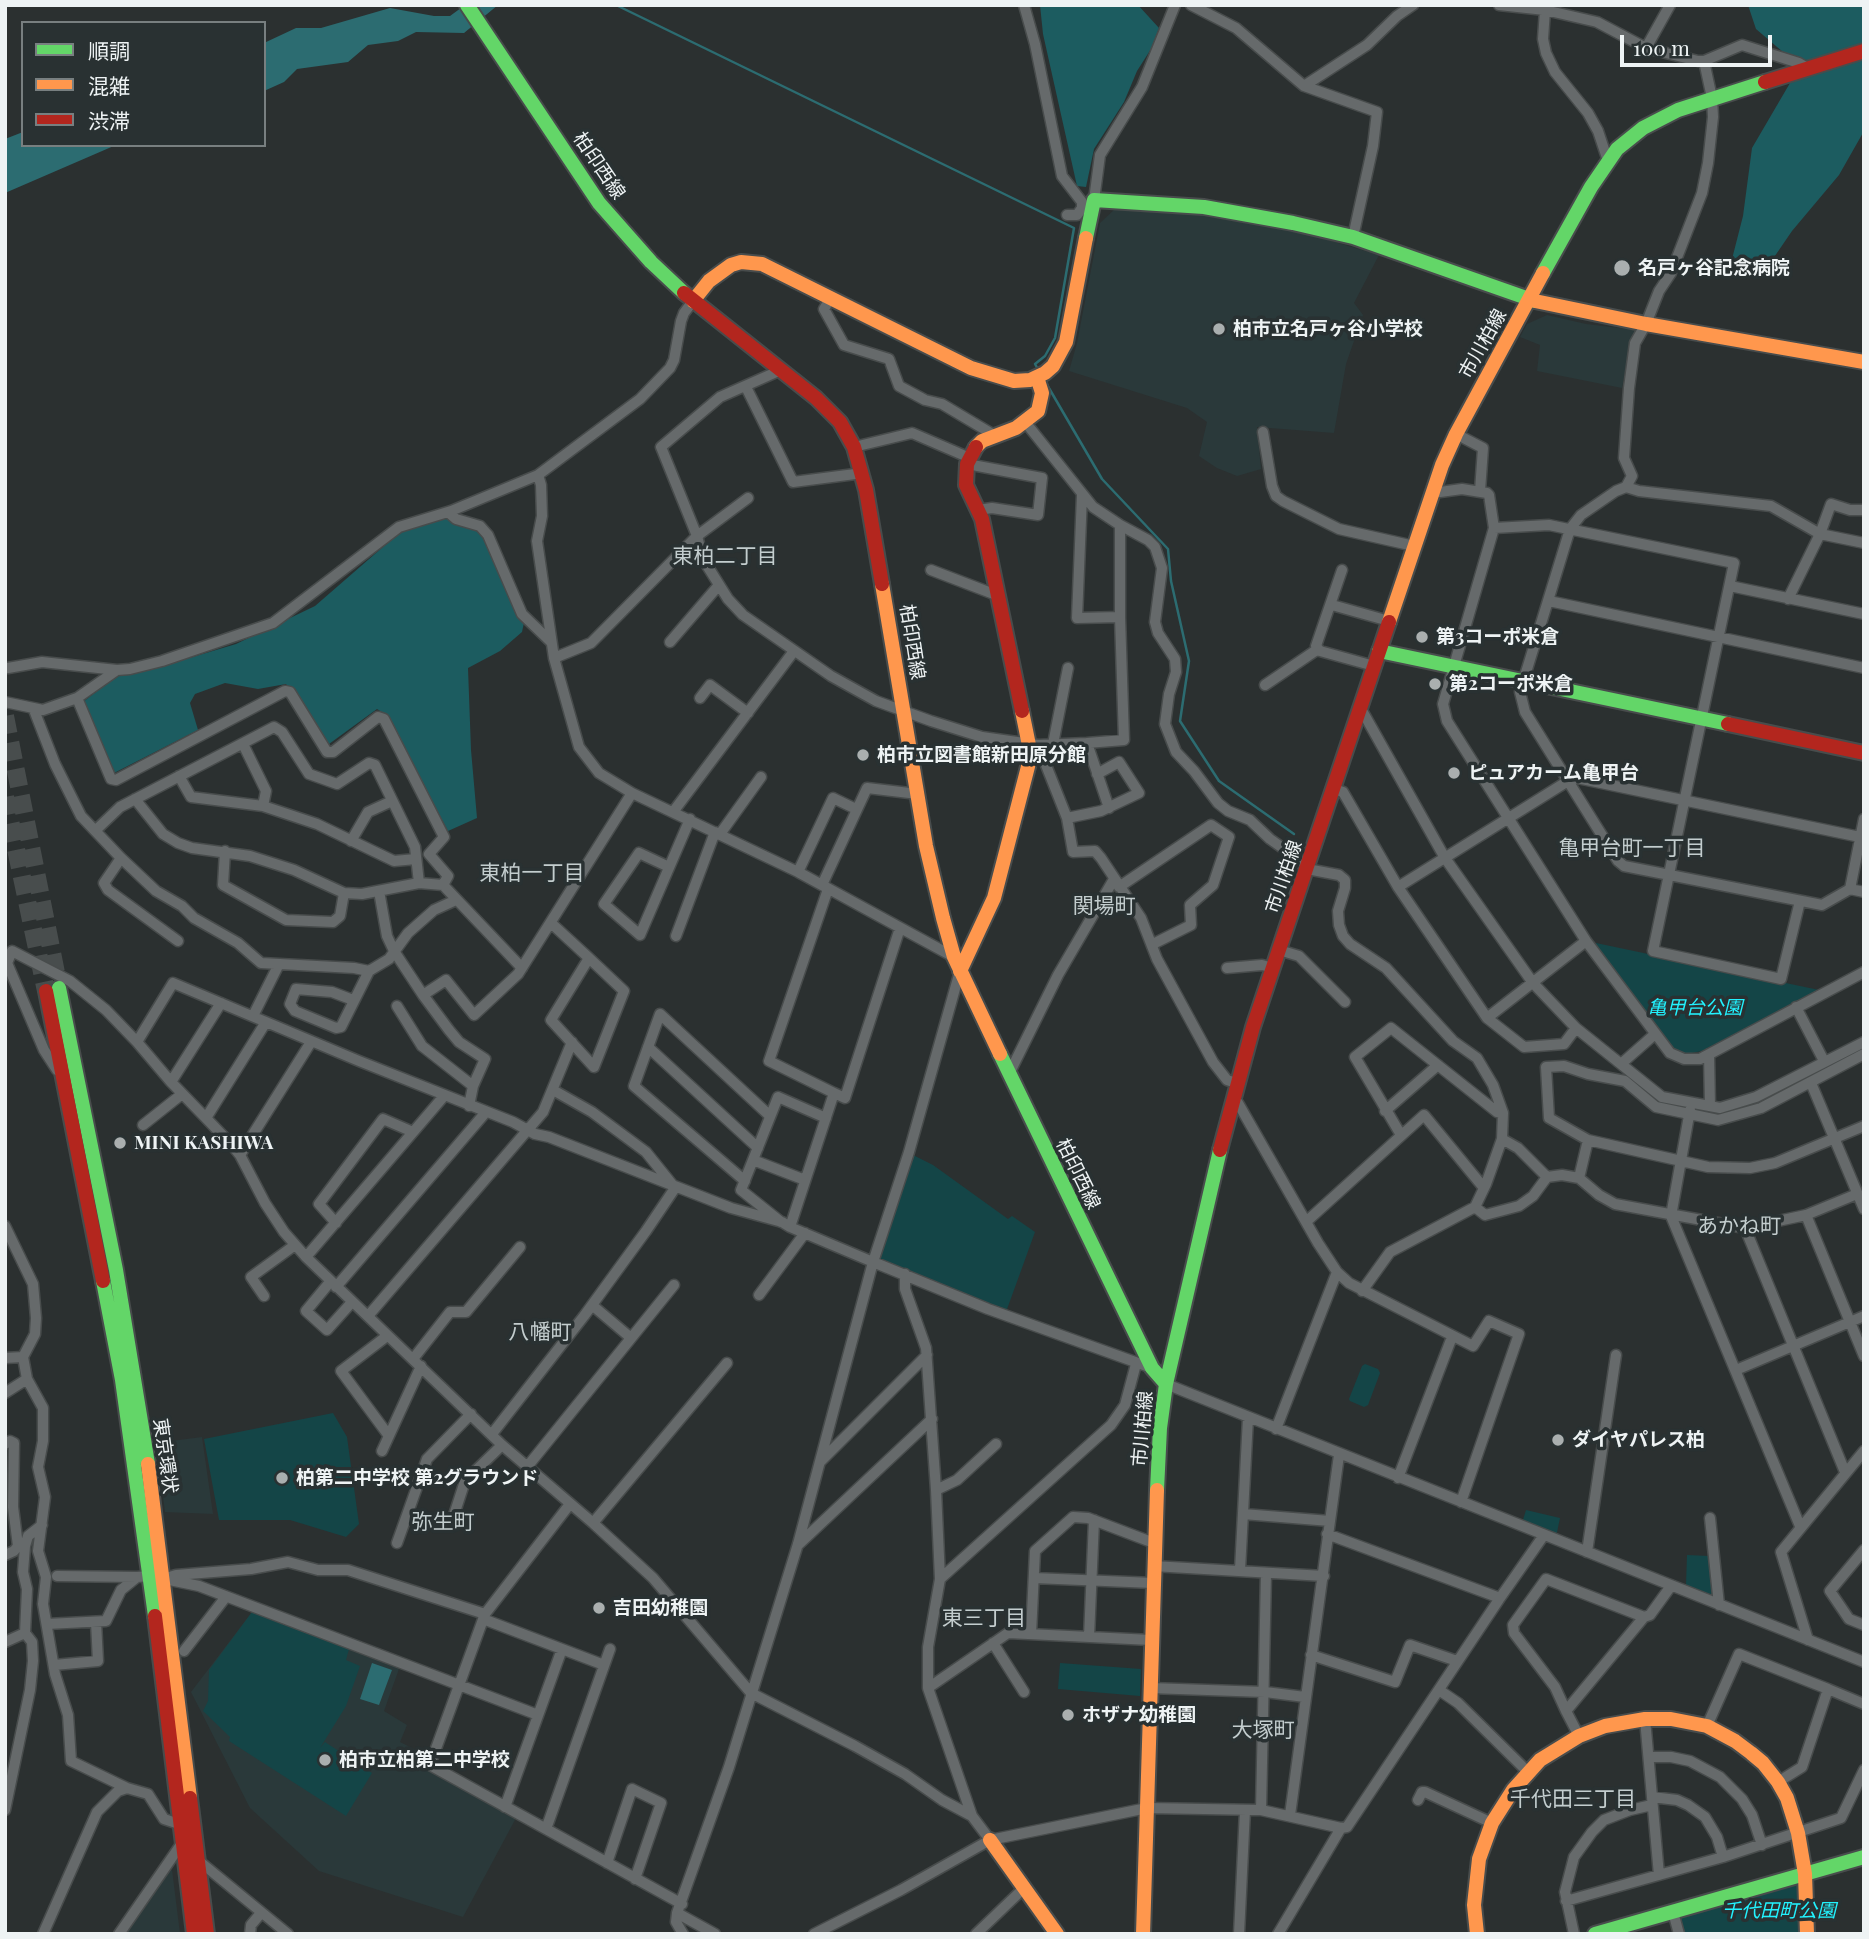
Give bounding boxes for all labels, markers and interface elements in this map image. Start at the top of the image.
legend [21,21,266,147]
scale bar [1624,21,1776,65]
text: 100 m [1633,33,1690,61]
text: 順調 [88,36,130,64]
text: 混雑 [88,71,130,99]
text: 渋滞 [88,106,130,134]
street label: 柏印西線 [568,128,630,204]
place label: 名戸ヶ谷記念病院 [1638,257,1790,279]
marker: 名戸ヶ谷記念病院 [1612,258,1632,278]
street label: 市川柏線 [1455,305,1511,383]
place label: 柏市立名戸ヶ谷小学校 [1233,318,1423,340]
marker: 柏市立名戸ヶ谷小学校 [1211,321,1227,337]
district label: 東柏二丁目 [673,543,777,569]
street label: 柏印西線 [895,603,929,681]
place label: 第3コーポ米倉 [1436,626,1559,648]
marker: 第3コーポ米倉 [1414,629,1430,645]
place label: 第2コーポ米倉 [1449,673,1573,695]
marker: 第2コーポ米倉 [1427,676,1443,692]
place label: 柏市立図書館新田原分館 [877,744,1086,766]
marker: 柏市立図書館新田原分館 [855,747,871,763]
place label: ピュアカーム亀甲台 [1468,762,1639,784]
marker: ピュアカーム亀甲台 [1446,765,1462,781]
district label: 亀甲台町一丁目 [1559,835,1705,861]
street label: 市川柏線 [1261,837,1307,917]
district label: 東柏一丁目 [480,860,584,886]
district label: 関場町 [1073,893,1135,919]
park label: 亀甲台公園 [1648,997,1742,1019]
place label: MINI KASHIWA [134,1132,273,1154]
marker: MINI KASHIWA [112,1135,128,1151]
street label: 柏印西線 [1051,1135,1105,1213]
district label: あかね町 [1697,1213,1781,1239]
district label: 八幡町 [509,1319,571,1345]
street label: 市川柏線 [1128,1390,1158,1468]
street label: 東京環状 [148,1417,182,1495]
place label: ダイヤパレス柏 [1572,1429,1705,1451]
marker: ダイヤパレス柏 [1550,1432,1566,1448]
place label: 柏第二中学校 第2グラウンド [296,1467,538,1489]
marker: 柏第二中学校 第2グラウンド [274,1470,290,1486]
district label: 弥生町 [412,1509,474,1535]
place label: 吉田幼稚園 [613,1597,708,1619]
marker: 吉田幼稚園 [591,1600,607,1616]
district label: 東三丁目 [942,1605,1026,1631]
place label: ホザナ幼稚園 [1082,1704,1196,1726]
marker: ホザナ幼稚園 [1060,1707,1076,1723]
district label: 大塚町 [1232,1717,1294,1743]
place label: 柏市立柏第二中学校 [339,1749,510,1771]
marker: 柏市立柏第二中学校 [317,1752,333,1768]
district label: 千代田三丁目 [1510,1786,1636,1812]
park label: 千代田町公園 [1722,1900,1836,1922]

